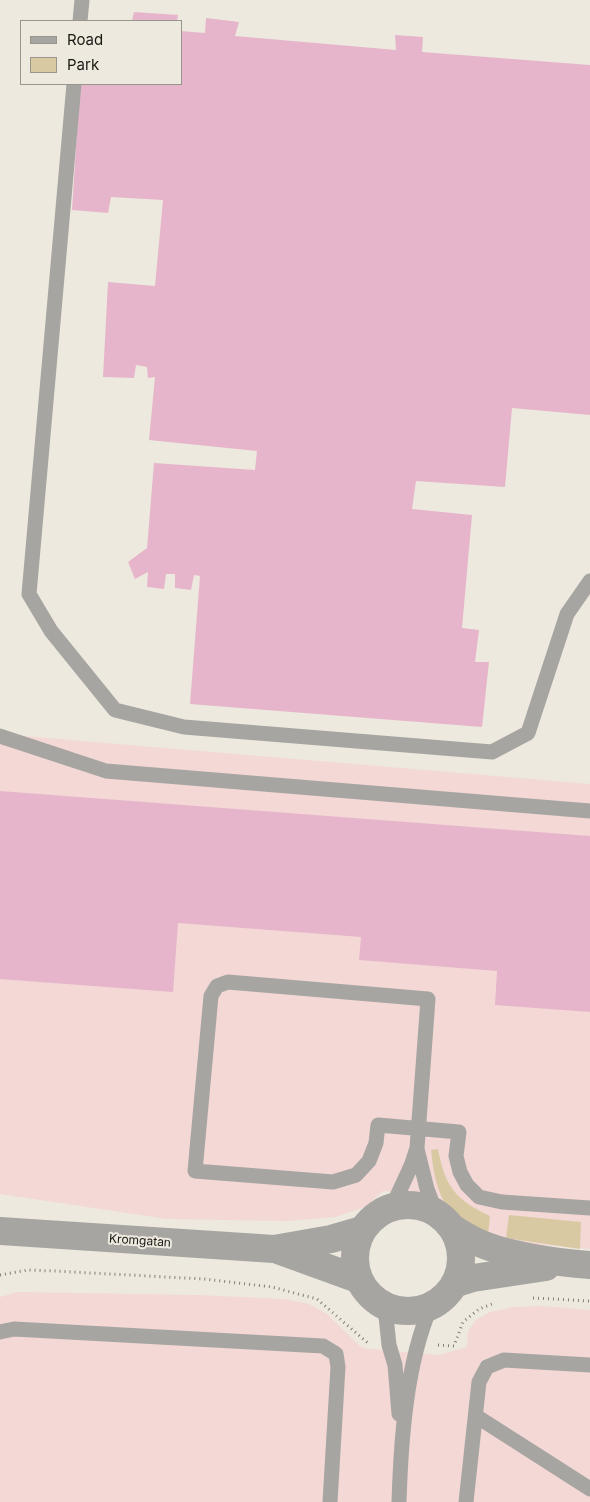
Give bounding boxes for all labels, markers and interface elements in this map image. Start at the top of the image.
legend [20,20,182,85]
text: Road [67,30,103,49]
text: Park [67,55,99,74]
street label: Kromgatan [109,1232,171,1250]

